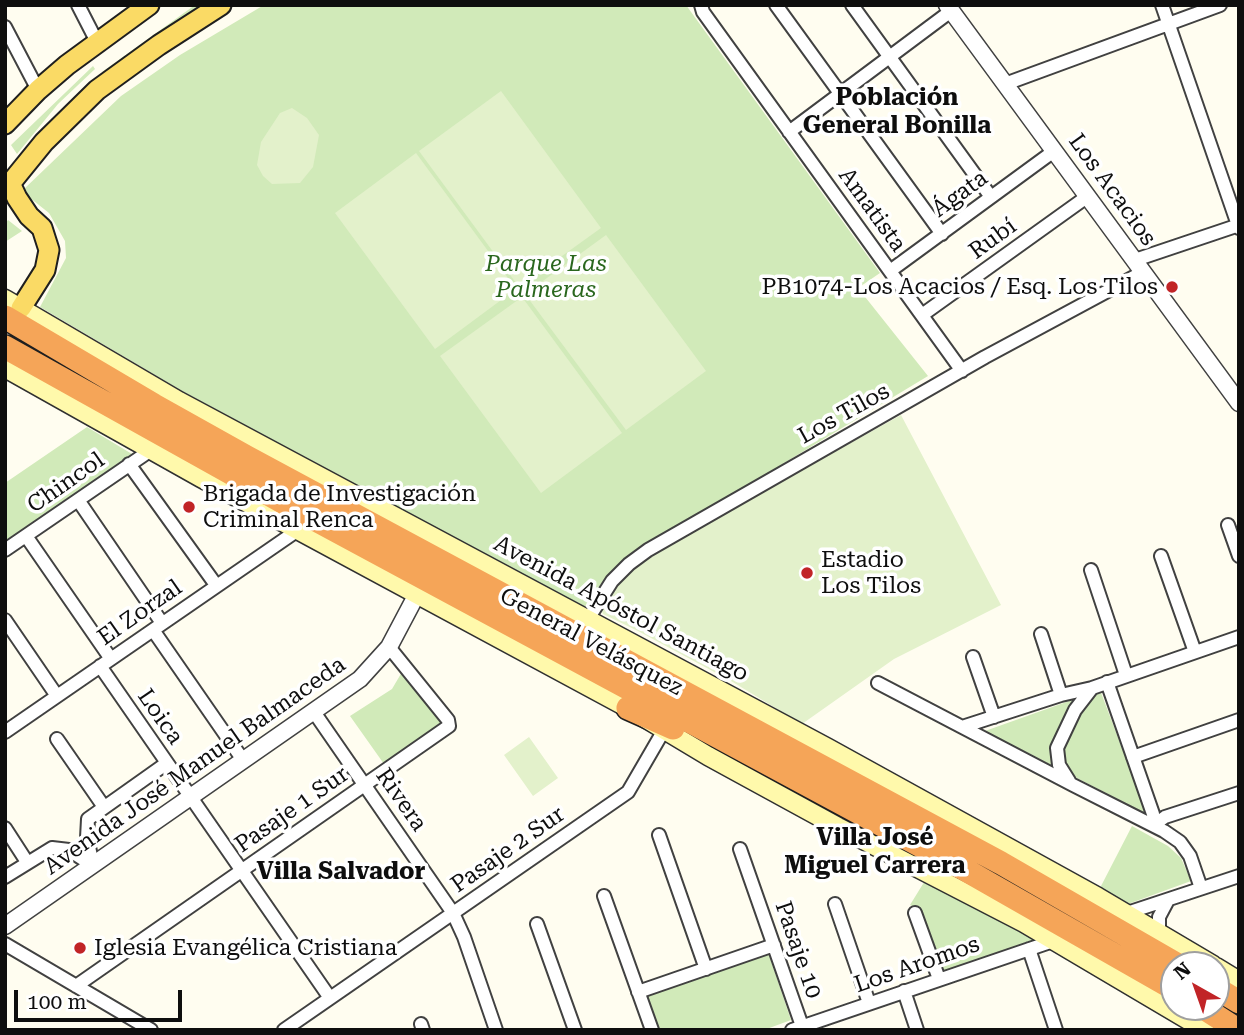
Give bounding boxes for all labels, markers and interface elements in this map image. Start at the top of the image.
district label: Población General Bonilla [803,84,991,140]
street label: Los Acacios [1062,129,1162,251]
street label: Amatista [832,163,912,257]
street label: Ágata [927,165,993,223]
street label: Rubí [964,213,1022,265]
park label: Parque Las Palmeras [485,250,607,304]
place label: PB1074-Los Acacios / Esq. Los Tilos [762,273,1158,301]
marker: PB1074-Los Acacios / Esq. Los Tilos [1164,279,1180,295]
street label: Los Tilos [794,378,894,450]
street label: Chincol [22,447,110,519]
place label: Brigada de Investigación Criminal Renca [203,480,476,534]
marker: Brigada de Investigación Criminal Renca [181,499,197,515]
street label: Avenida Apóstol Santiago [489,530,753,688]
place label: Estadio Los Tilos [821,546,921,600]
marker: Estadio Los Tilos [799,565,815,581]
street label: El Zorzal [93,574,187,652]
street label: General Velásquez [495,582,687,702]
street label: Avenida José Manuel Balmaceda [39,651,351,881]
street label: Loica [131,684,189,750]
street label: Pasaje 1 Sur [230,761,354,859]
street label: Rivera [369,763,433,837]
street label: Pasaje 2 Sur [446,801,570,899]
district label: Villa José Miguel Carrera [784,824,966,880]
district label: Villa Salvador [257,858,425,886]
street label: Pasaje 10 [769,898,827,1002]
street label: Los Aromos [851,931,983,999]
place label: Iglesia Evangélica Cristiana [94,934,397,962]
marker: Iglesia Evangélica Cristiana [72,940,88,956]
north arrow [1160,951,1230,1021]
text: N [1169,958,1195,985]
scale bar [18,976,186,1020]
text: 100 m [27,990,87,1014]

